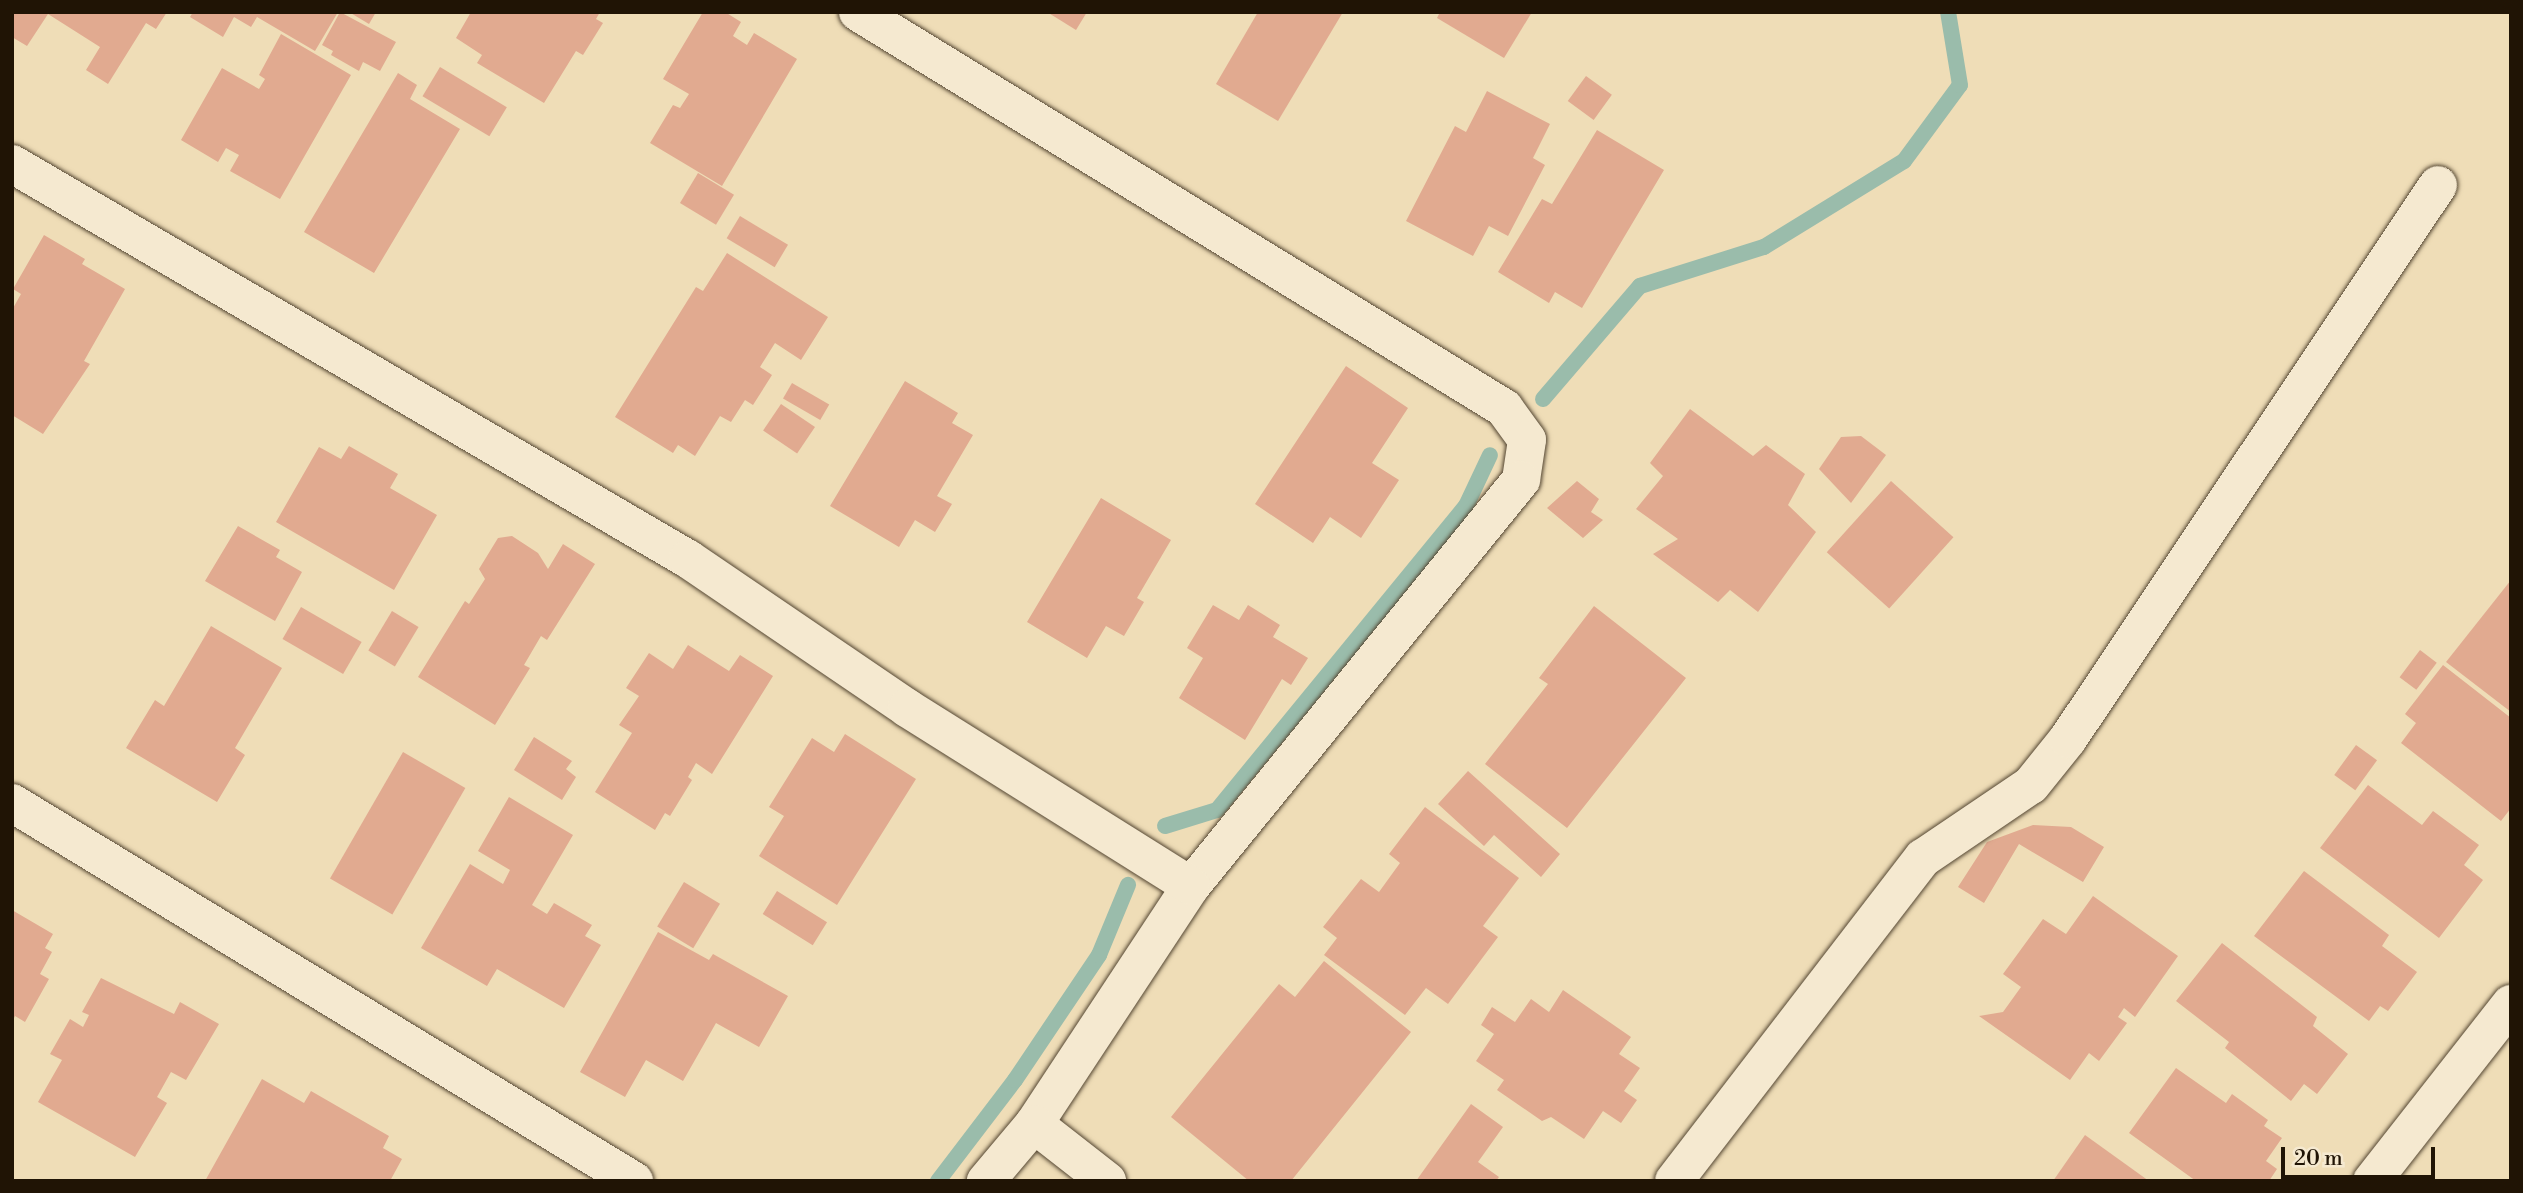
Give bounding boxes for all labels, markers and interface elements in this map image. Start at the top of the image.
scale bar [2285,1134,2439,1178]
text: 20 m [2294,1146,2343,1172]

